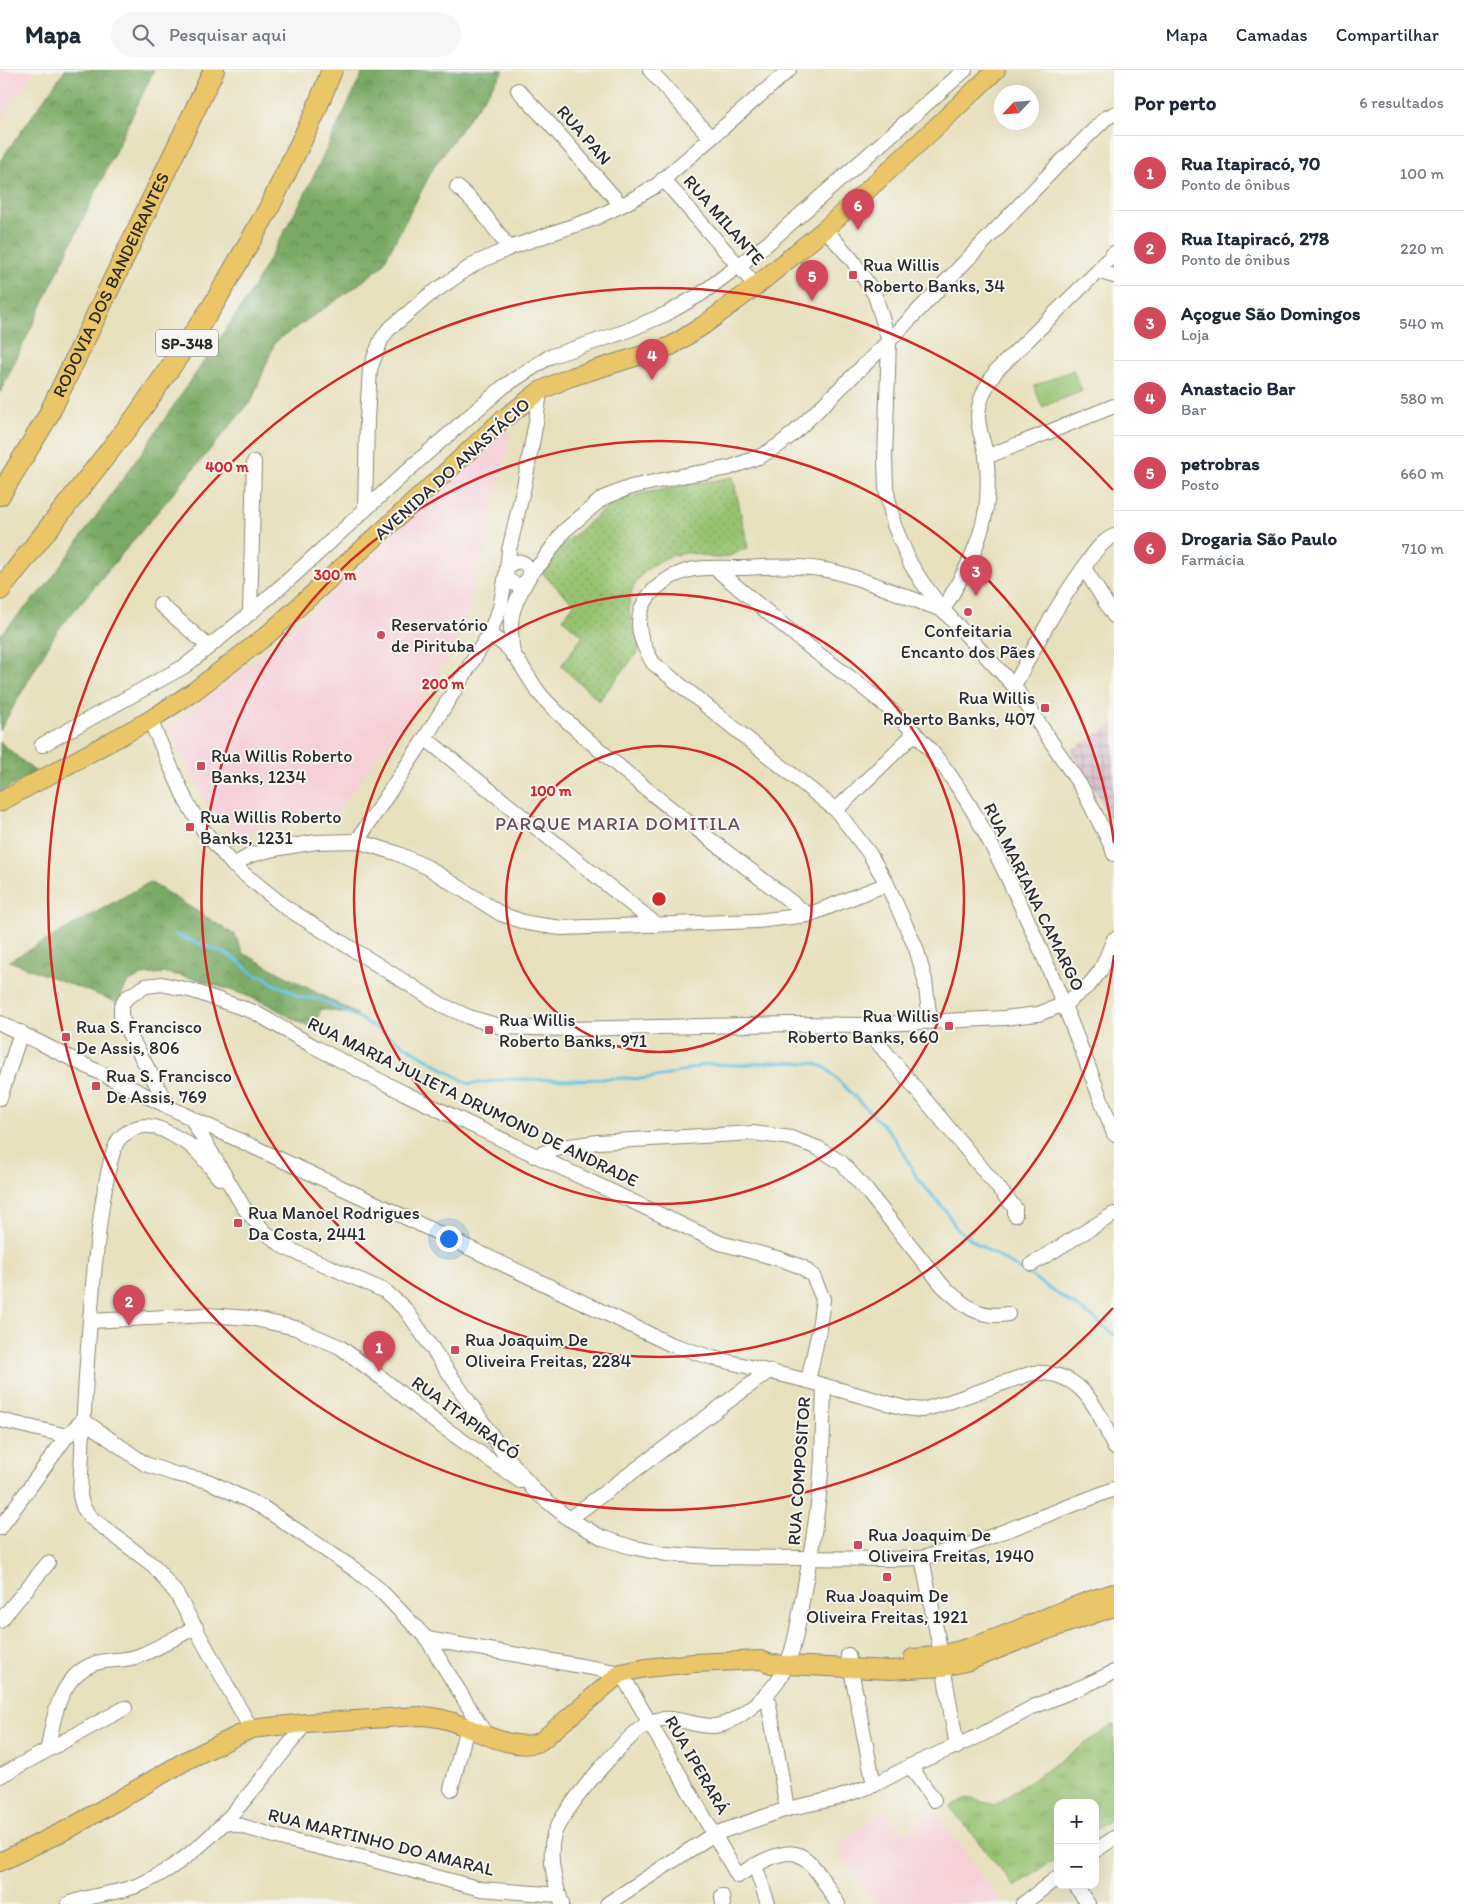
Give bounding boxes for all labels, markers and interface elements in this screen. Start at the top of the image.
search box [111,12,461,57]
text: Mapa [25,20,81,49]
icon: search [129,21,157,49]
text: Pesquisar aqui [169,23,286,46]
text: Mapa [1166,24,1208,46]
text: Camadas [1236,24,1308,46]
text: Compartilhar [1336,24,1439,46]
north arrow [994,85,1039,130]
text: Por perto [1134,90,1216,115]
text: 6 resultados [1359,93,1444,112]
street label: RUA PAN [552,100,616,170]
text: Rua Itapiracó, 70 [1181,152,1320,175]
text: 1 [1146,164,1154,183]
text: 100 m [1400,164,1444,183]
street label: RODOVIA DOS BANDEIRANTES [48,169,174,401]
street label: RUA MILANTE [679,170,769,270]
text: Ponto de ônibus [1181,175,1290,194]
pin: 6 [842,189,874,230]
text: Rua Itapiracó, 278 [1181,227,1329,250]
text: 2 [1146,239,1154,258]
text: 220 m [1400,239,1444,258]
text: Ponto de ônibus [1181,250,1290,269]
place label: Rua Willis Roberto Banks, 34 [863,254,1005,297]
pin: 5 [796,260,828,301]
marker: Rua Willis Roberto Banks, 34 [847,269,859,281]
text: Açogue São Domingos [1181,302,1360,325]
text: 3 [1146,314,1154,333]
text: 540 m [1399,314,1444,333]
text: Loja [1181,325,1209,344]
road number: SP-348 [156,330,218,356]
pin: 4 [636,339,668,380]
text: Anastacio Bar [1181,377,1295,400]
text: 4 [1145,389,1155,408]
text: 580 m [1400,389,1444,408]
street label: AVENIDA DO ANASTÁCIO [370,393,534,545]
text: Bar [1181,400,1206,419]
text: petrobras [1181,452,1260,475]
text: 400 m [205,458,249,476]
text: 5 [1146,464,1154,483]
text: 660 m [1400,464,1444,483]
text: Posto [1181,475,1219,494]
text: Drogaria São Paulo [1181,527,1337,550]
text: 6 [1146,539,1154,558]
text: 710 m [1402,539,1444,558]
text: Farmácia [1181,550,1244,569]
pin: 3 [960,555,992,596]
text: 300 m [314,566,357,584]
marker: Confeitaria Encanto dos Pães [962,606,974,618]
place label: Reservatório de Pirituba [391,614,488,657]
place label: Confeitaria Encanto dos Pães [901,620,1035,663]
marker: Reservatório de Pirituba [375,629,387,641]
text: 200 m [422,675,465,693]
place label: Rua Willis Roberto Banks, 407 [883,687,1035,730]
marker: Rua Willis Roberto Banks, 407 [1039,702,1051,714]
place label: Rua Willis Roberto Banks, 1234 [211,745,352,788]
marker: Rua Willis Roberto Banks, 1234 [195,760,207,772]
text: 100 m [530,782,572,800]
street label: RUA MARIANA CAMARGO [979,799,1089,995]
place label: Rua Willis Roberto Banks, 1231 [200,806,341,849]
district label: PARQUE MARIA DOMITILA [495,812,741,835]
marker: Rua Willis Roberto Banks, 1231 [184,821,196,833]
centre of rings [650,890,668,908]
place label: Rua Willis Roberto Banks, 660 [787,1005,939,1048]
place label: Rua Willis Roberto Banks, 971 [499,1009,647,1052]
street label: RUA MARIA JULIETA DRUMOND DE ANDRADE [304,1012,642,1192]
place label: Rua S. Francisco De Assis, 806 [76,1016,202,1059]
marker: Rua Willis Roberto Banks, 660 [943,1020,955,1032]
marker: Rua Willis Roberto Banks, 971 [483,1024,495,1036]
marker: Rua S. Francisco De Assis, 806 [60,1031,72,1043]
place label: Rua S. Francisco De Assis, 769 [106,1065,232,1108]
marker: Rua S. Francisco De Assis, 769 [90,1080,102,1092]
place label: Rua Manoel Rodrigues Da Costa, 2441 [248,1202,420,1245]
marker: Rua Manoel Rodrigues Da Costa, 2441 [232,1217,244,1229]
your location [436,1226,462,1252]
pin: 2 [113,1285,145,1326]
place label: Rua Joaquim De Oliveira Freitas, 2284 [465,1329,631,1372]
pin: 1 [363,1331,395,1372]
marker: Rua Joaquim De Oliveira Freitas, 2284 [449,1344,461,1356]
street label: RUA ITAPIRACÓ [407,1371,525,1465]
street label: RUA COMPOSITOR [783,1396,815,1546]
place label: Rua Joaquim De Oliveira Freitas, 1940 [868,1524,1034,1567]
marker: Rua Joaquim De Oliveira Freitas, 1940 [852,1539,864,1551]
marker: Rua Joaquim De Oliveira Freitas, 1921 [881,1571,893,1583]
place label: Rua Joaquim De Oliveira Freitas, 1921 [806,1585,968,1628]
street label: RUA IPERARÁ [660,1712,734,1819]
map controls [1054,1799,1099,1889]
button: + [1054,1799,1099,1844]
street label: RUA MARTINHO DO AMARAL [266,1803,496,1881]
button: − [1054,1844,1099,1889]

